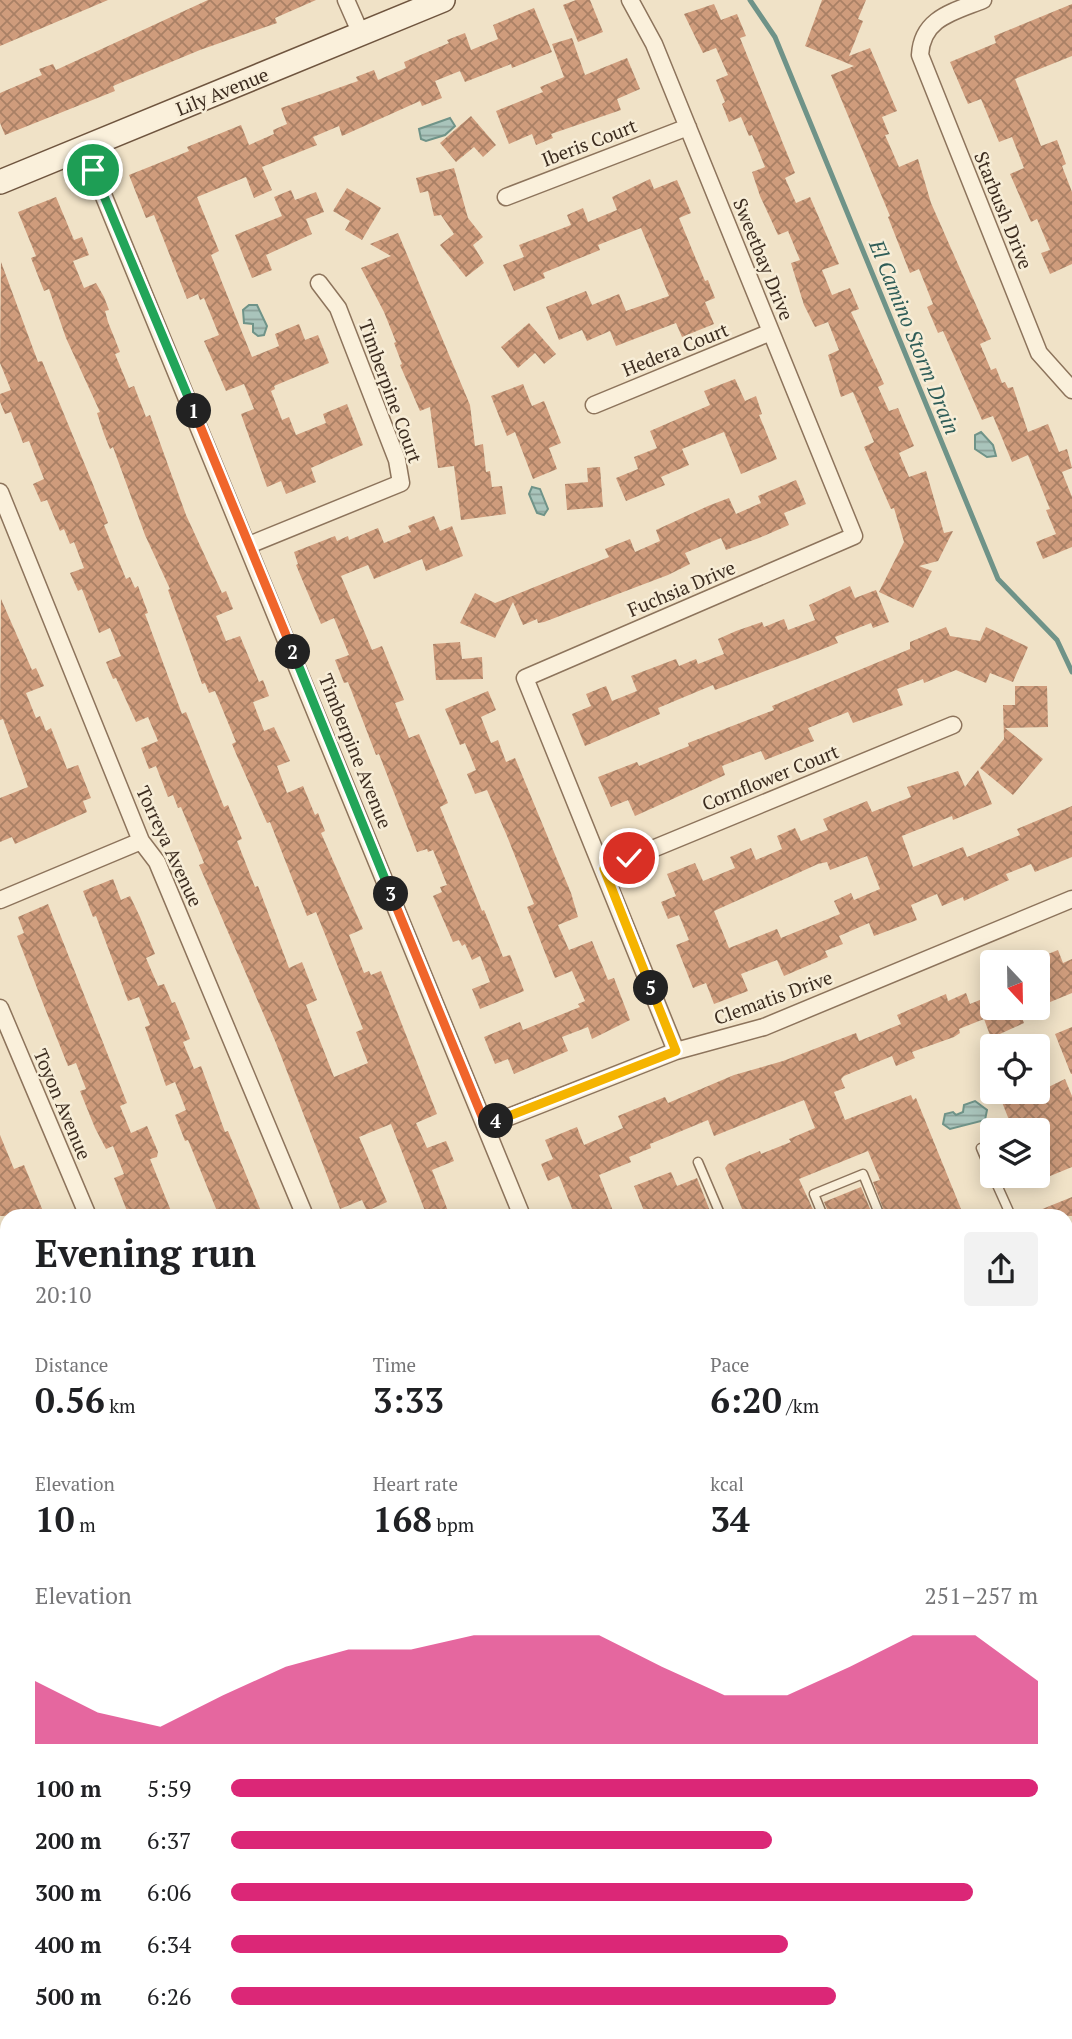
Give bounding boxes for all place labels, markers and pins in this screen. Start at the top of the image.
pin [63,140,123,200]
pin: 1 [176,394,212,428]
pin: 2 [276,634,310,670]
pin [599,828,659,888]
pin: 3 [374,876,408,912]
pin: 5 [634,970,668,1006]
pin: 4 [478,1104,514,1138]

